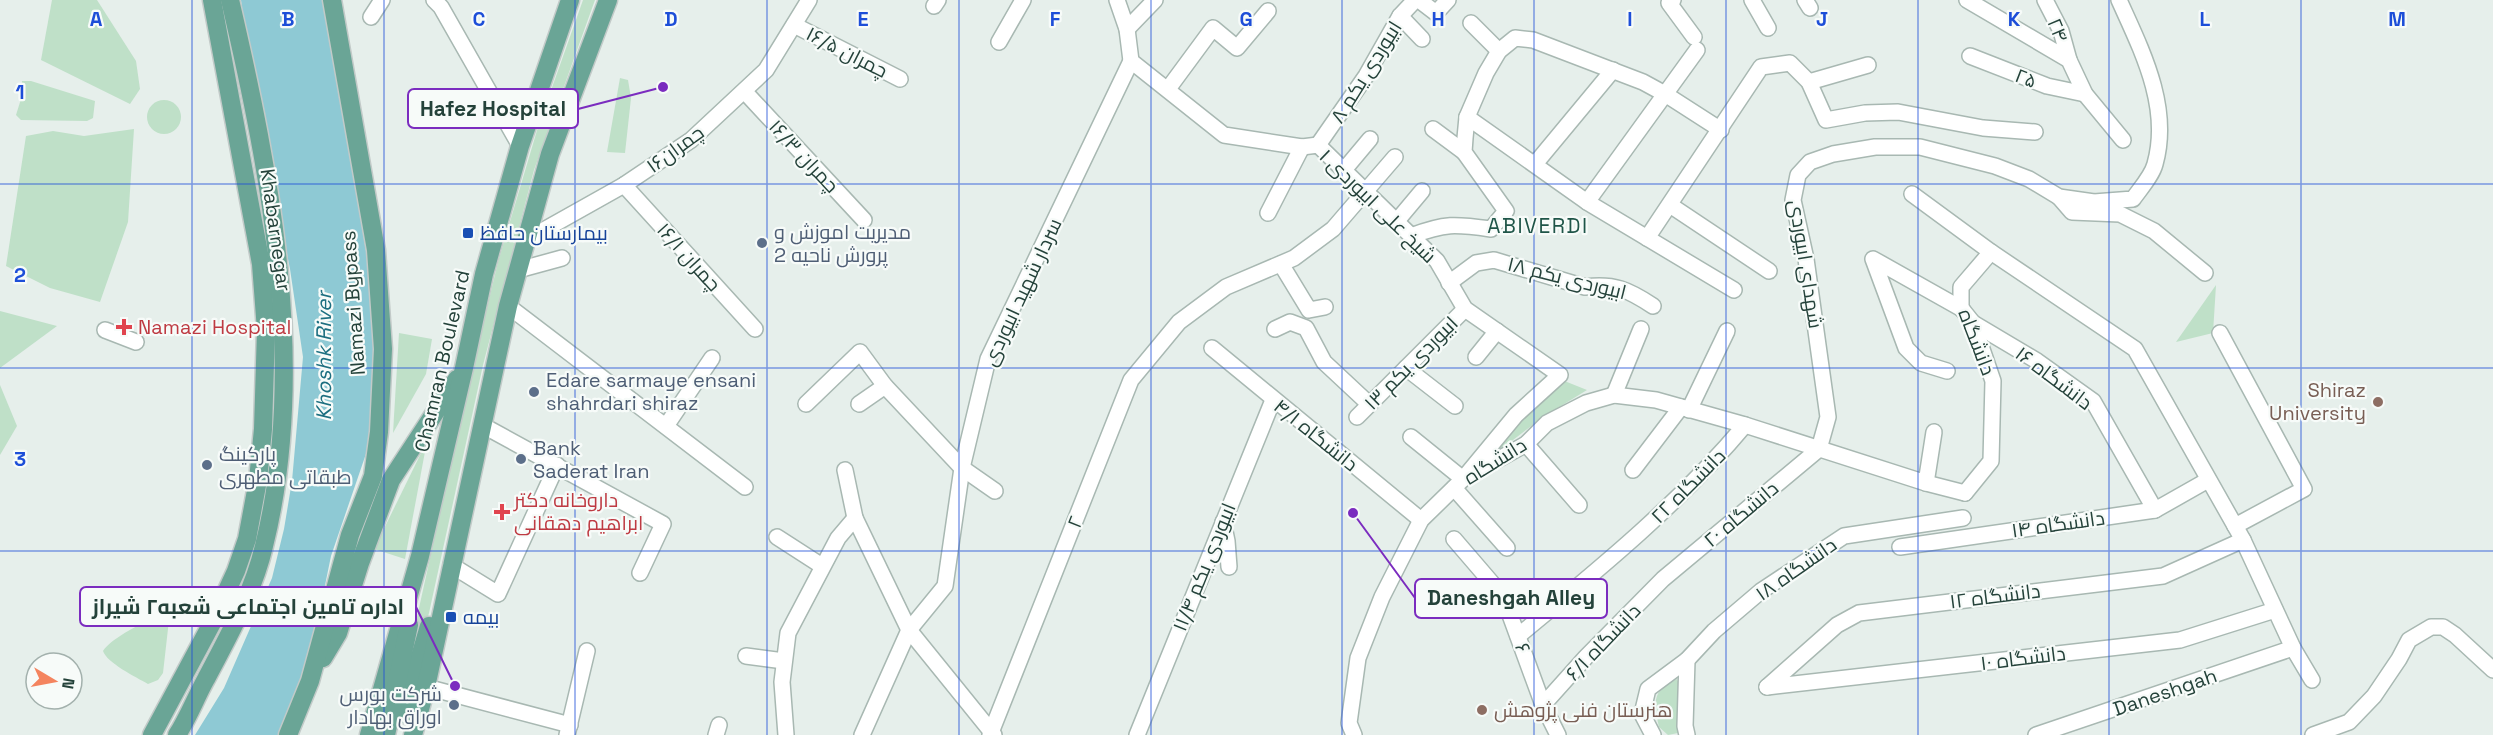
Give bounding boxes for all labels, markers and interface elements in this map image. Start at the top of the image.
text: A [90,6,103,32]
text: B [281,6,295,32]
text: C [473,6,486,32]
text: D [664,6,678,32]
text: E [857,6,869,32]
text: F [1050,6,1061,32]
text: G [1239,6,1253,32]
text: H [1431,6,1445,32]
text: I [1627,6,1633,32]
text: J [1816,6,1828,32]
text: K [2008,6,2021,32]
text: L [2200,6,2211,32]
text: M [2388,6,2406,32]
street label: ۲۴ [2041,14,2075,46]
street label: ۸ ابیوردی یکم [1324,16,1408,128]
street label: ۱۶/۵ چمران [802,20,892,84]
street label: ۲۵ [2011,62,2041,94]
text: 1 [15,79,25,105]
callout: Hafez Hospital [408,89,578,128]
text: Hafez Hospital [420,95,566,122]
street label: ۱۶/۳ چمران [763,114,845,198]
street label: چمران۱۶ [641,119,709,179]
street label: شیخ علی ابیوردی ۱ [1313,143,1442,269]
street label: Khabarnegar [255,167,297,293]
street label: شهدای ابیوردی [1783,198,1829,330]
district label: ABIVERDI [1487,212,1589,239]
street label: سردار شهید ابیوردی [976,214,1068,370]
street label: ۱۶/۱ چمران [651,217,727,297]
place label: مدیریت اموزش و پرورش ناحیه 2 [774,219,911,268]
place label: بیمارستان حافظ [480,220,608,246]
marker: بیمارستان حافظ [461,226,475,240]
street label: Namazi Bypass [335,230,371,376]
marker: مدیریت اموزش و پرورش ناحیه 2 [755,236,769,250]
street label: ۱۸ ابیوردی یکم [1505,251,1629,306]
text: 2 [14,262,26,288]
street label: Chamran Boulevard [408,267,476,455]
water label: Khoshk River [310,289,337,420]
street label: دانشگاه [1952,305,2002,379]
street label: ۱۳ ابیوردی یکم [1358,310,1464,416]
place label: Namazi Hospital [138,314,291,340]
marker: Namazi Hospital [115,318,133,336]
street label: ۱۶ دانشگاه [2010,340,2098,416]
place label: Edare sarmaye ensani shahrdari shiraz [546,367,756,416]
place label: Shiraz University [2269,377,2366,426]
marker: Edare sarmaye ensani shahrdari shiraz [527,385,541,399]
street label: ۴/۱ دانشگاه [1268,393,1364,477]
marker: Shiraz University [2371,395,2385,409]
street label: دانشگاه [1459,432,1531,490]
place label: Bank Saderat Iran [533,435,649,484]
place label: پارکینگ طبقاتی مطهری [219,441,352,490]
street label: ۲۲ دانشگاه [1645,443,1731,529]
text: 3 [14,446,26,472]
marker: Bank Saderat Iran [514,452,528,466]
marker: پارکینگ طبقاتی مطهری [200,458,214,472]
street label: ۲۰ دانشگاه [1698,475,1784,553]
place label: داروخانه دکتر ابراهیم دهقانی [513,487,644,537]
street label: ۱۱/۴ ابیوردی یکم [1166,499,1242,635]
marker: داروخانه دکتر ابراهیم دهقانی [495,505,509,519]
street label: ۱۴ دانشگاه [2010,505,2106,543]
street label: ۲ [1061,512,1089,532]
street label: ۱۸ دانشگاه [1750,532,1842,606]
street label: ۱۲ دانشگاه [1948,578,2042,614]
callout: Daneshgah Alley [1415,579,1607,618]
text: Daneshgah Alley [1427,584,1595,611]
callout: اداره تامین اجتماعی شعبه۲ شیراز [80,587,416,626]
text: اداره تامین اجتماعی شعبه۲ شیراز [91,593,404,620]
street label: ۶/۱ دانشگاه [1560,598,1646,686]
place label: بیمه [463,604,499,630]
marker: بیمه [444,610,458,624]
street label: ۶ [1509,639,1537,657]
street label: ۱۰ دانشگاه [1979,640,2067,676]
north arrow [24,651,84,711]
street label: Daneshgah [2110,662,2220,722]
text: N [57,676,80,691]
place label: شرکت بورس اوراق بهادار [339,681,442,730]
place label: هنرستان فنی پژوهش [1494,697,1673,723]
marker: شرکت بورس اوراق بهادار [447,698,461,712]
marker: هنرستان فنی پژوهش [1475,703,1489,717]

